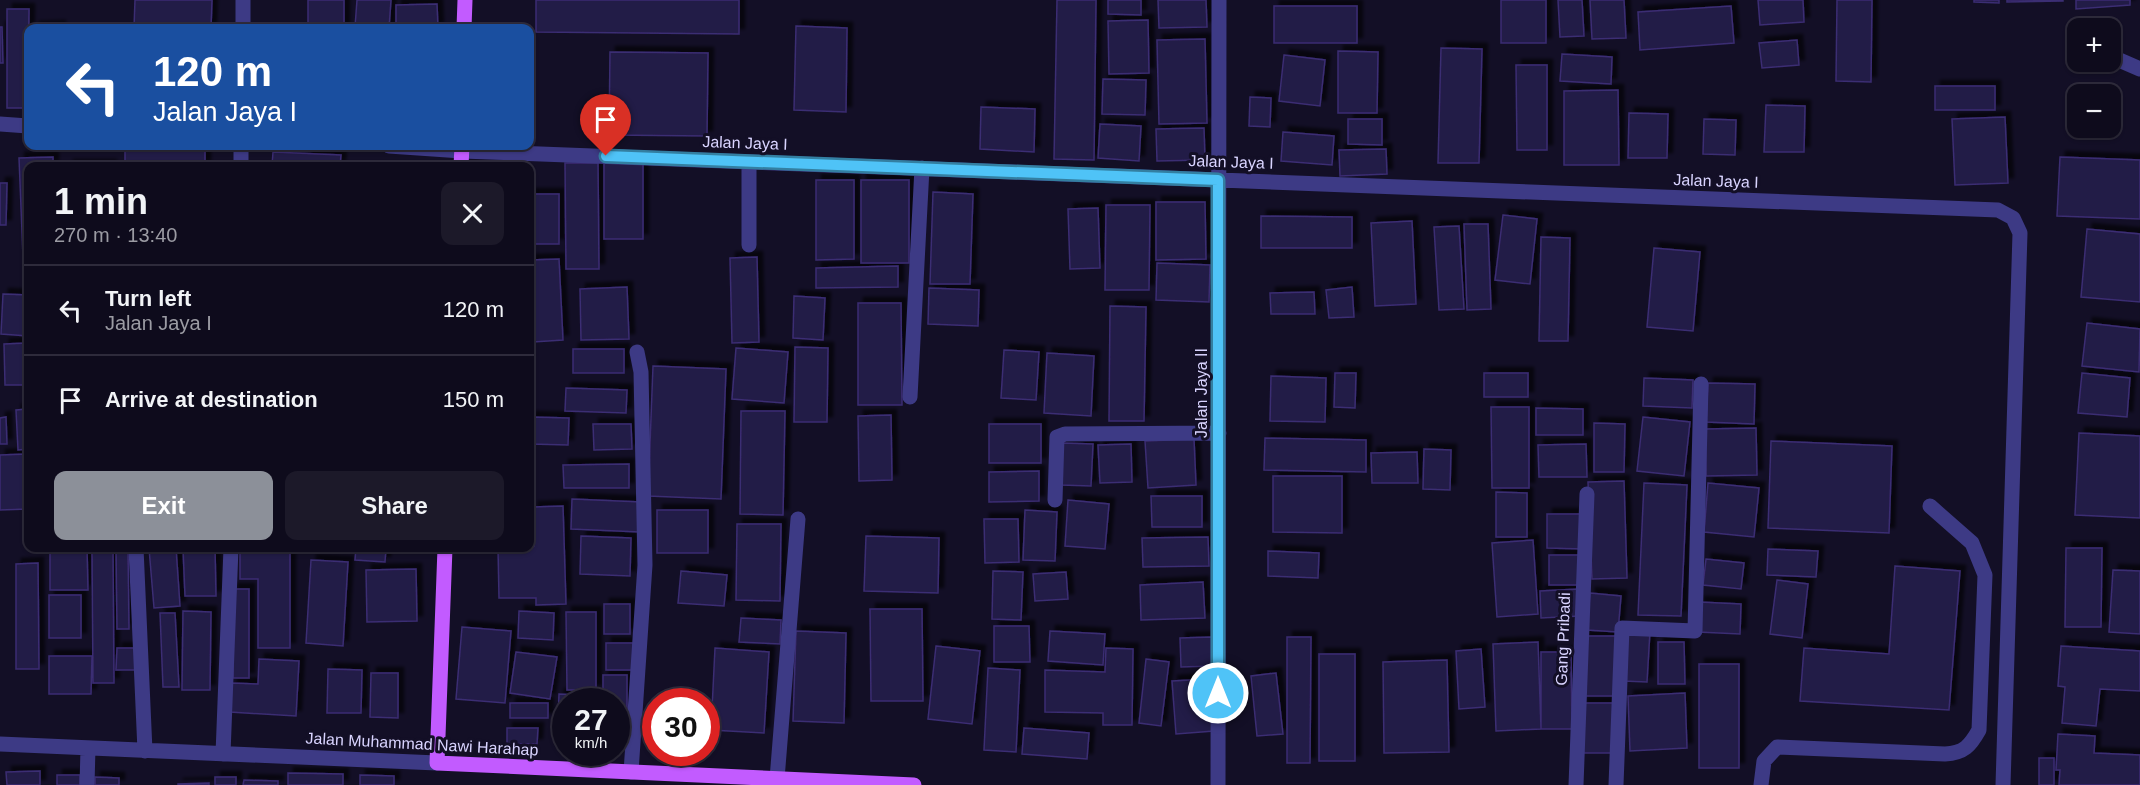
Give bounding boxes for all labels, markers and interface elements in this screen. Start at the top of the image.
map controls [2067,18,2121,138]
button: + [2067,18,2121,72]
icon: left [54,48,132,126]
text: 120 m [153,48,272,95]
button: − [2067,84,2121,138]
pin [580,94,631,156]
text: Jalan Jaya I [153,97,297,127]
icon: arrive [589,103,622,136]
street label: Jalan Jaya I [702,133,788,153]
street label: Jalan Jaya I [1188,152,1274,172]
street label: Jalan Jaya I [1673,171,1759,191]
text: 1 min [54,181,148,222]
button: close [441,182,504,245]
text: 270 m · 13:40 [54,224,177,246]
text: Turn left [105,286,191,311]
icon: left [54,294,87,327]
text: 120 m [443,297,504,322]
text: Jalan Jaya I [105,312,212,334]
street label: Jalan Jaya II [1193,348,1210,438]
icon: arrive [54,384,87,417]
text: Arrive at destination [105,387,318,412]
text: 150 m [443,387,504,412]
button: Exit [54,471,273,540]
button: Share [285,471,504,540]
street label: Gang Pribadi [1553,592,1573,686]
position arrow [1186,661,1250,725]
speed limit sign: 30 [642,688,720,766]
text: 27 [574,703,608,736]
street label: Jalan Muhammad Nawi Harahap [305,729,539,759]
text: km/h [575,734,607,751]

